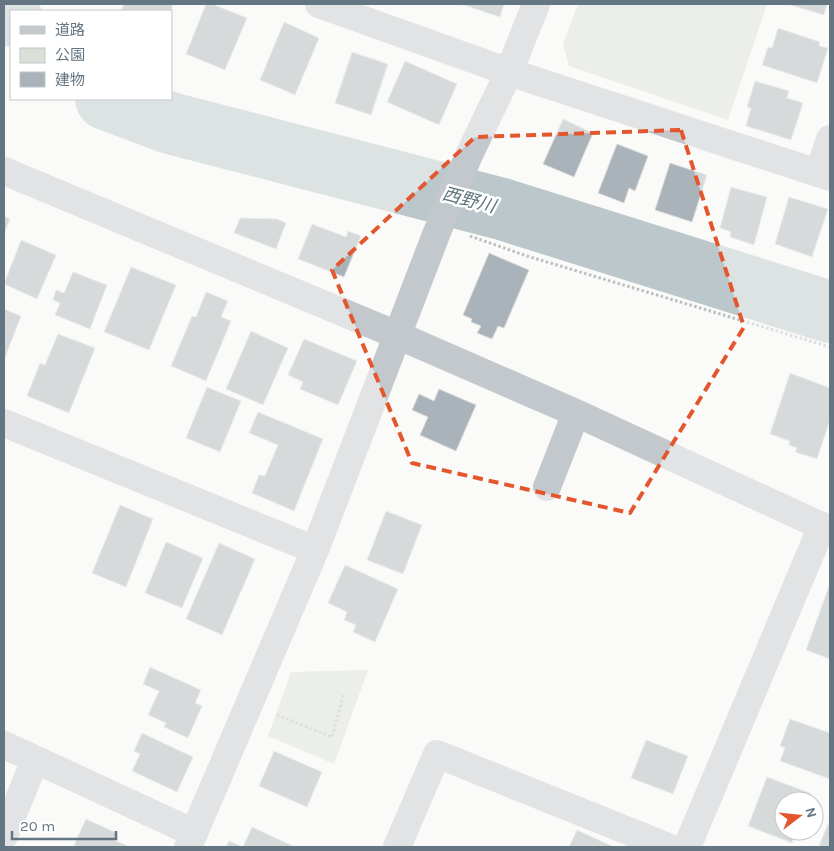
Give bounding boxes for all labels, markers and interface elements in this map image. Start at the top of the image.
legend [10,10,172,100]
text: 道路 [55,21,85,39]
text: 公園 [55,46,85,64]
text: 建物 [55,71,85,89]
water label: 西野川 [440,182,500,218]
north arrow [774,791,824,841]
text: N [801,805,821,820]
scale bar [12,808,116,840]
text: 20 m [20,817,55,835]

